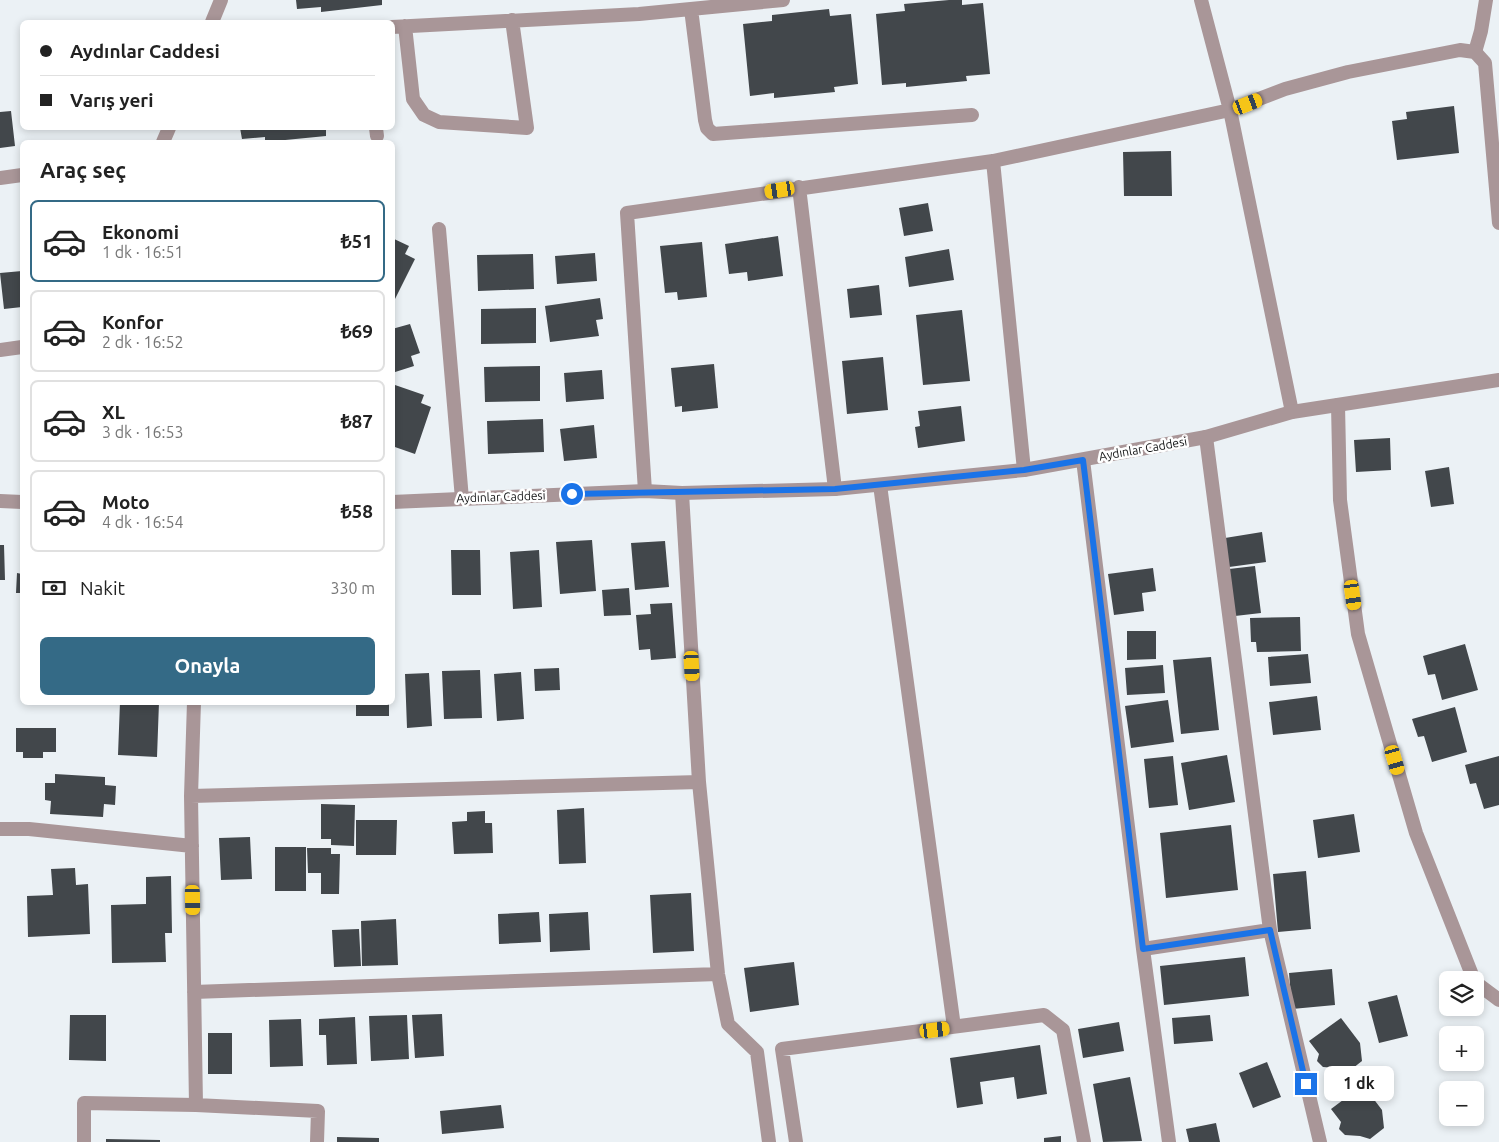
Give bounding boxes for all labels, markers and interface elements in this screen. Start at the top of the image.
text: Aydınlar Caddesi [70,40,220,62]
text: Varış yeri [70,89,153,111]
car [1231,92,1264,116]
text: Araç seç [40,157,126,182]
car [764,180,795,200]
icon: car [42,219,87,264]
text: Ekonomi [102,221,179,243]
text: ₺51 [341,230,373,252]
text: 1 dk · 16:51 [102,243,183,261]
icon: car [42,309,87,354]
text: Konfor [102,311,164,333]
text: ₺69 [341,320,373,342]
text: 2 dk · 16:52 [102,333,183,351]
icon: car [42,399,87,444]
text: XL [102,401,125,423]
text: ₺87 [341,410,373,432]
text: 3 dk · 16:53 [102,423,183,441]
street label: Aydınlar Caddesi [1098,434,1188,463]
route start [561,483,583,505]
street label: Aydınlar Caddesi [456,488,546,505]
icon: car [42,489,87,534]
text: Moto [102,491,150,513]
text: ₺58 [341,500,373,522]
text: 4 dk · 16:54 [102,513,183,531]
icon: cash [40,574,68,602]
text: Nakit [80,577,125,599]
text: 330 m [330,579,375,597]
car [1343,579,1362,611]
button: Onayla [40,637,375,695]
car [683,651,700,681]
car [1383,744,1406,776]
car [185,885,200,915]
map controls [1439,971,1484,1126]
button: layers [1439,971,1484,1016]
car [919,1021,950,1039]
button: + [1439,1026,1484,1071]
callout: 1 dk [1324,1066,1394,1102]
route end [1295,1073,1317,1095]
text: 1 dk [1343,1074,1375,1092]
button: − [1439,1081,1484,1126]

